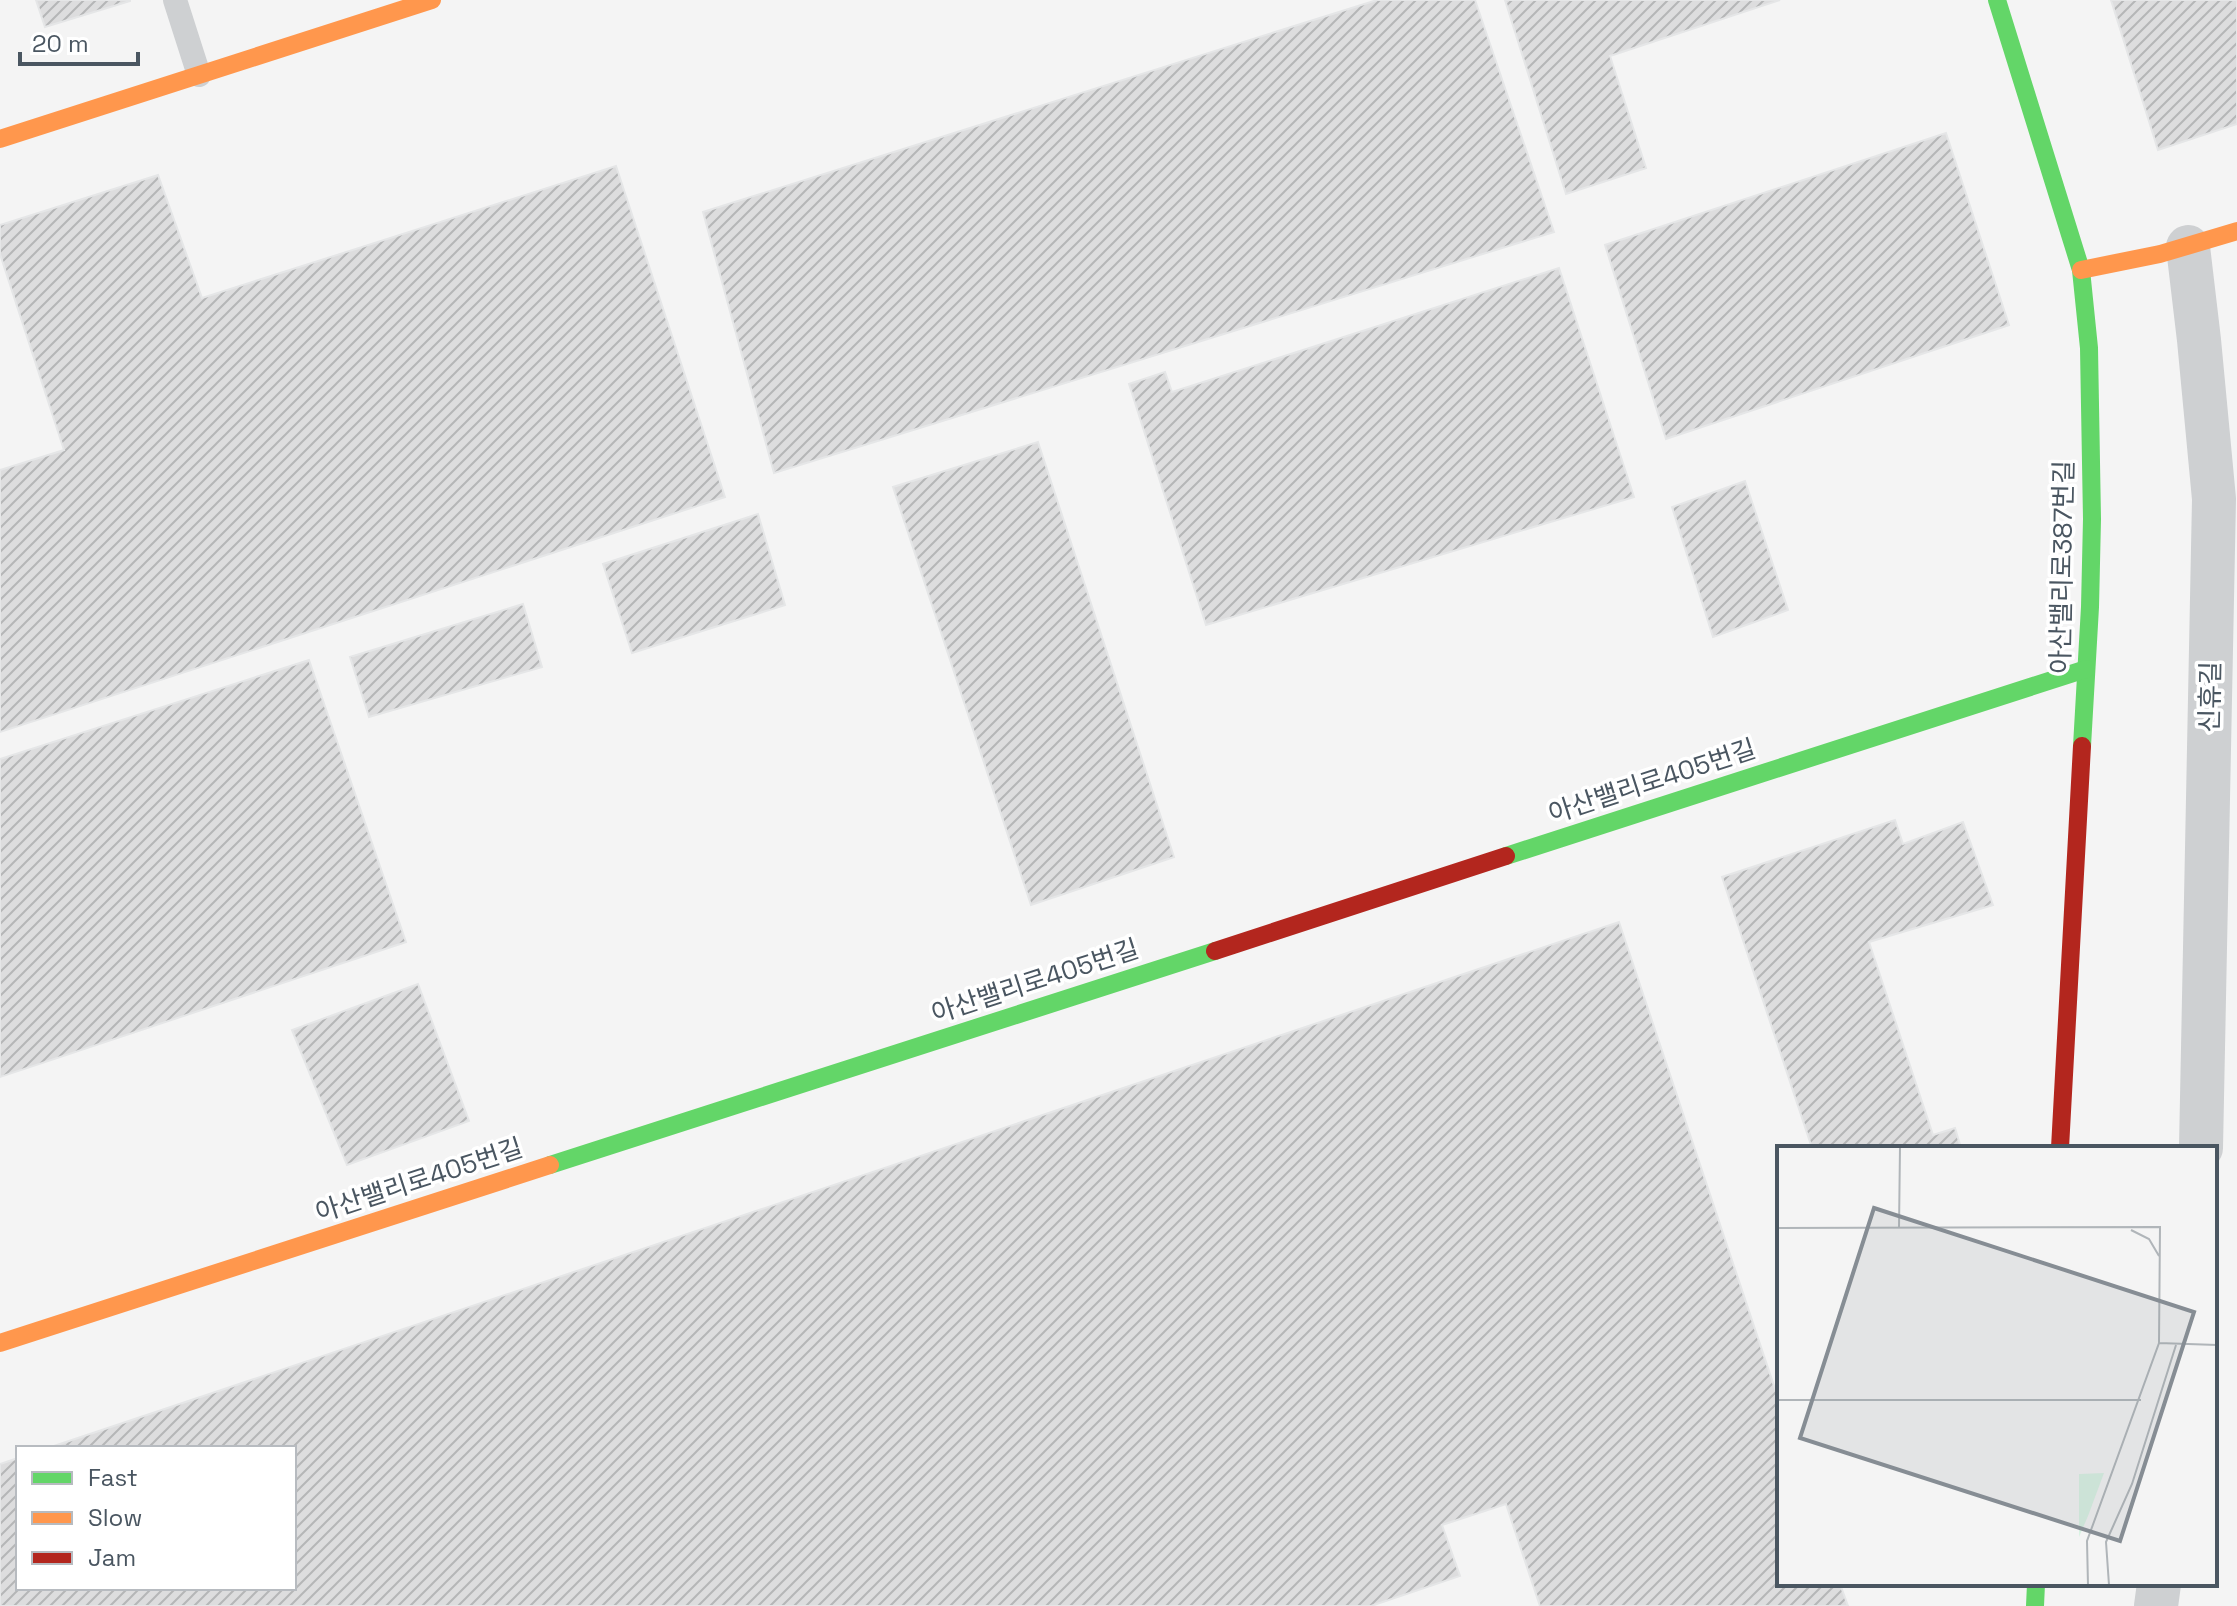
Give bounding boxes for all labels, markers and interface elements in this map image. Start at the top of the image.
scale bar [20,16,138,66]
text: 20 m [32,28,89,59]
street label: 아산밸리로387번길 [2043,460,2081,674]
street label: 신휴길 [2192,661,2228,733]
street label: 아산밸리로405번길 [1544,731,1760,831]
street label: 아산밸리로405번길 [927,931,1143,1031]
street label: 아산밸리로405번길 [311,1130,527,1230]
inset map [1777,1146,2217,1586]
legend [16,1446,296,1590]
text: Fast [88,1462,138,1493]
text: Slow [88,1502,142,1533]
text: Jam [88,1542,136,1573]

